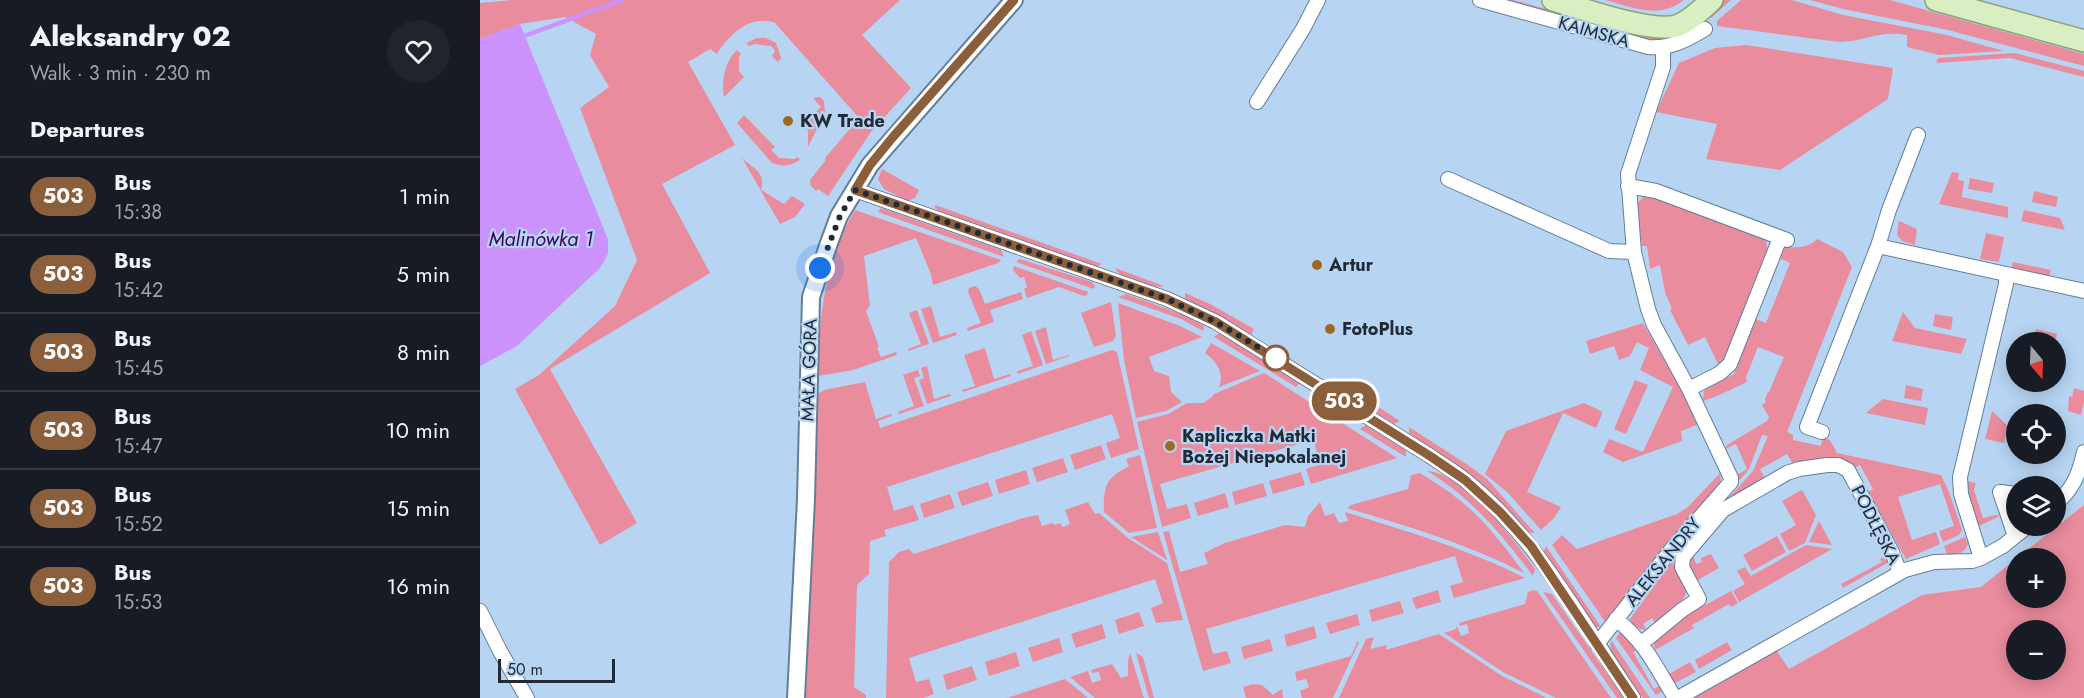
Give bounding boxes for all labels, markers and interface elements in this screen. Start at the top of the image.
street label: KAIMSKA [1555,9,1633,55]
text: Aleksandry 02 [30,16,231,57]
button: heart [387,20,450,83]
text: Walk · 3 min · 230 m [30,59,211,88]
place label: KW Trade [800,108,885,134]
text: Departures [30,113,144,145]
marker: KW Trade [781,114,795,128]
text: Bus [114,166,151,198]
text: 1 min [399,180,450,212]
text: 503 [43,181,83,211]
text: 15:38 [114,198,162,227]
water label: Malinówka 1 [489,225,593,254]
text: Bus [114,244,151,276]
place label: Artur [1328,252,1374,278]
your location [805,253,835,283]
text: 5 min [397,258,450,290]
marker: Artur [1310,258,1324,272]
text: 503 [43,259,83,289]
text: 15:42 [114,276,163,305]
place label: FotoPlus [1342,316,1413,342]
street label: MAŁA GÓRA [794,318,824,422]
text: Bus [114,322,151,354]
marker: FotoPlus [1323,322,1337,336]
north arrow [2006,332,2066,392]
map controls [2006,332,2066,680]
text: 8 min [397,336,450,368]
text: 503 [43,337,83,367]
unlabelled marker [1263,345,1289,371]
text: 15:45 [114,354,163,383]
line badge: 503 [1310,382,1378,420]
text: 503 [1324,386,1364,416]
text: Bus [114,400,151,432]
button: locate [2006,404,2066,464]
text: 10 min [386,414,450,446]
text: 503 [43,415,83,445]
place label: Kapliczka Matki Bożej Niepokalanej [1182,423,1346,470]
text: 15:47 [114,432,162,461]
marker: Kapliczka Matki Bożej Niepokalanej [1163,439,1177,453]
button: layers [2006,476,2066,536]
text: Bus [114,478,151,510]
street label: PODŁĘSKA [1845,481,1907,569]
text: 15 min [387,492,450,524]
text: 503 [43,493,83,523]
text: 15:52 [114,510,163,539]
street label: ALEKSANDRY [1619,511,1708,612]
button: + [2006,548,2066,608]
text: Bus [114,556,151,588]
text: 16 min [386,570,450,602]
text: 503 [43,571,83,601]
text: 15:53 [114,588,162,617]
button: − [2006,620,2066,680]
scale bar [498,656,615,684]
text: 50 m [507,658,543,681]

